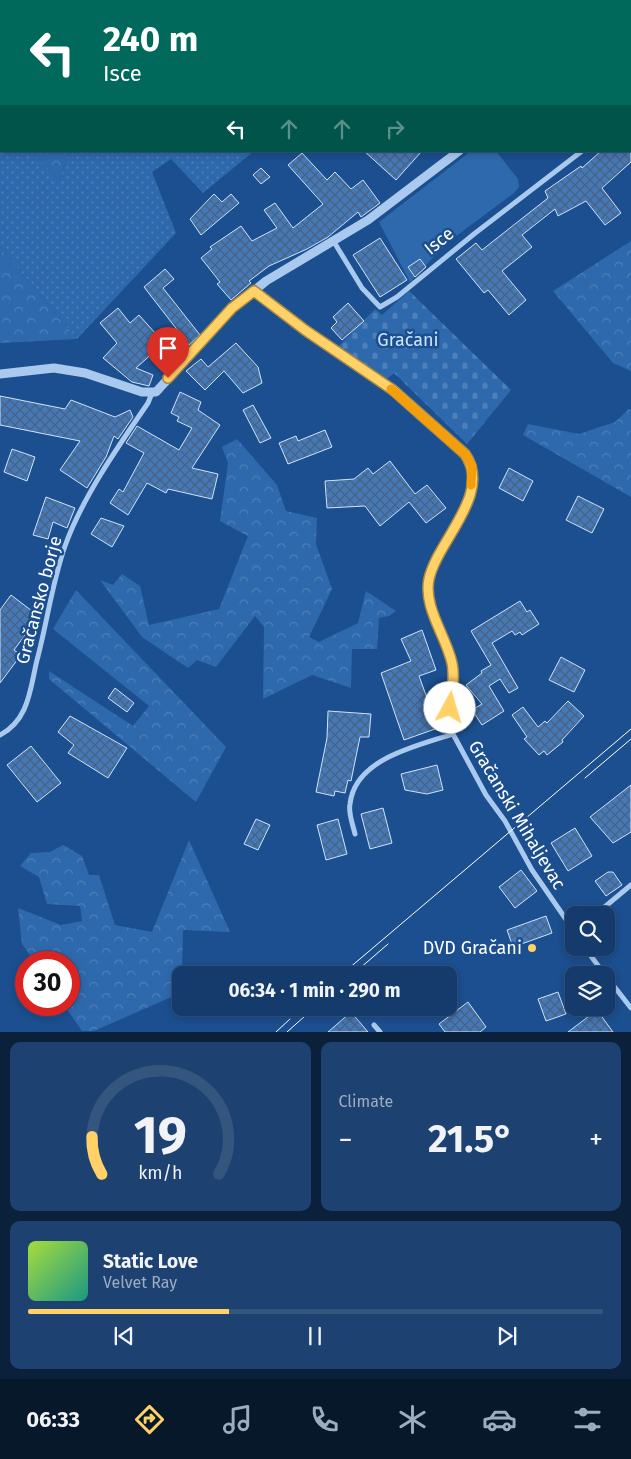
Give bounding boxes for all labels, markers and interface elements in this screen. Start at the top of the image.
text: 240 m [103,18,198,60]
icon: left [20,20,85,85]
text: Isce [103,60,142,87]
icon: left [222,115,250,143]
icon: ahead [275,115,303,143]
icon: ahead [328,115,356,143]
icon: right [381,115,409,143]
street label: Isce [420,222,458,260]
pin [147,327,189,378]
park label: Gračani [377,329,439,351]
icon: arrive [154,334,182,362]
street label: Gračansko borje [11,533,67,667]
position arrow [423,681,475,733]
street label: Gračanski Mihaljevac [464,736,570,894]
map controls [565,906,615,1016]
button: search [565,906,615,956]
place label: DVD Gračani [423,937,522,959]
marker: DVD Gračani [526,942,538,954]
speed limit sign: 30 [15,951,80,1016]
button: layers [565,966,615,1016]
text: 06:34 · 1 min · 290 m [228,979,401,1002]
text: Climate [339,1092,393,1111]
text: 19 [134,1104,187,1167]
text: 21.5° [428,1116,514,1162]
text: − [339,1123,353,1156]
text: + [589,1123,603,1156]
text: km/h [138,1162,182,1184]
text: Static Love [103,1250,198,1273]
text: Velvet Ray [103,1273,177,1292]
icon: previous [110,1322,138,1350]
icon: pause [301,1322,329,1350]
icon: next [493,1322,521,1350]
icon: directions [132,1402,167,1437]
icon: music [220,1402,255,1437]
icon: phone [307,1402,342,1437]
icon: climate [395,1402,430,1437]
icon: car [482,1402,517,1437]
icon: filters [570,1402,605,1437]
text: 06:33 [26,1406,80,1433]

